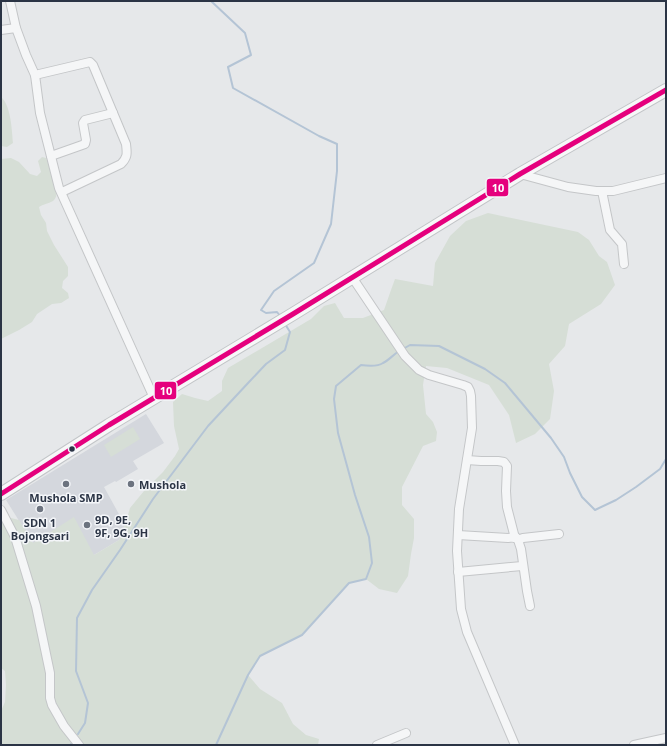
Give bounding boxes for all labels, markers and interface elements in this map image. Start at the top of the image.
line badge: 10 [486,178,509,197]
text: 10 [492,180,504,195]
line badge: 10 [154,381,177,400]
text: 10 [160,383,172,398]
unlabelled marker [67,444,77,454]
place label: Mushola [139,477,186,492]
marker: Mushola SMP [61,479,71,489]
marker: Mushola [126,479,136,489]
place label: Mushola SMP [29,490,103,505]
marker: SDN 1 Bojongsari [35,504,45,514]
place label: 9D, 9E, 9F, 9G, 9H [95,512,148,540]
place label: SDN 1 Bojongsari [11,515,69,543]
marker: 9D, 9E, 9F, 9G, 9H [82,520,92,530]

